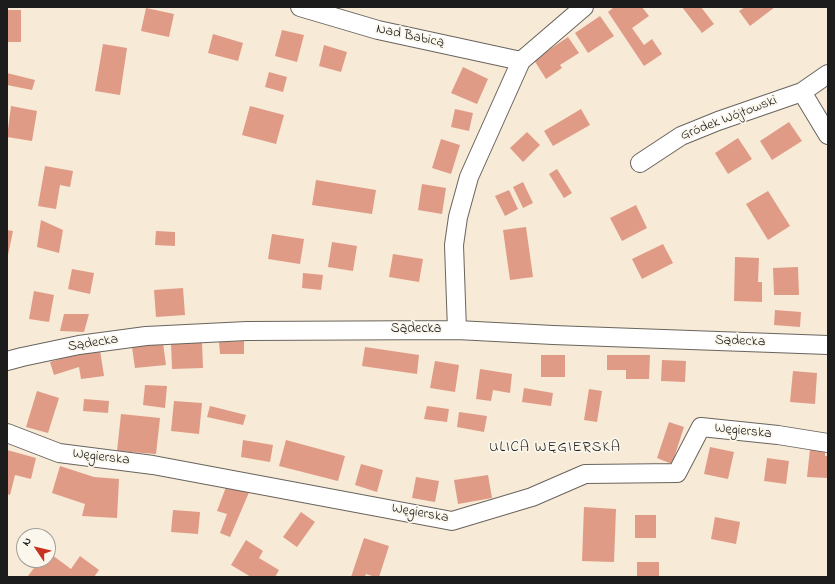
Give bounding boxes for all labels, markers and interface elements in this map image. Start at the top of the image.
street label: Nad Babicą [374,22,446,52]
street label: Gródek Wójtowski [678,93,780,145]
street label: Sądecka [391,322,441,338]
street label: Sądecka [67,332,119,356]
street label: Sądecka [714,333,766,351]
street label: Węgierska [714,421,772,443]
district label: ULICA WĘGIERSKA [489,440,621,458]
street label: Węgierska [72,446,130,470]
street label: Węgierska [390,501,450,527]
north arrow [16,528,56,568]
text: N [18,534,36,549]

